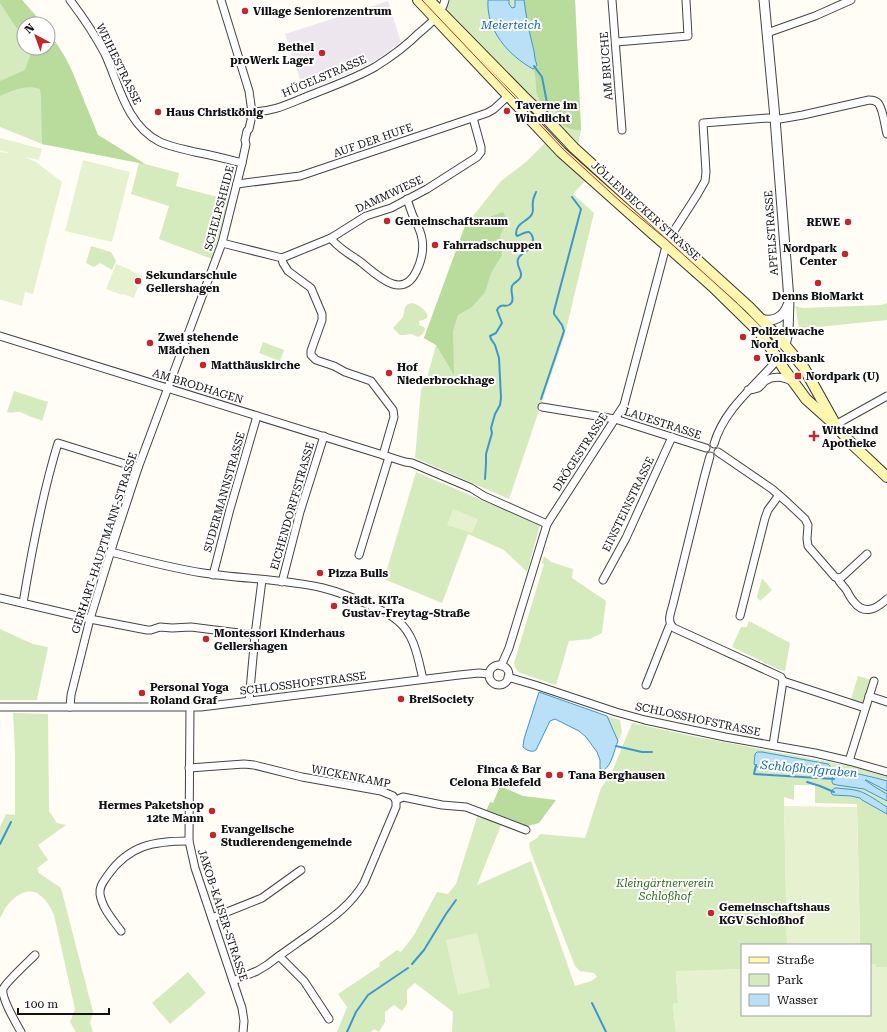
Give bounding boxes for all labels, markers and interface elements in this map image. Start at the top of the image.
place label: Village Seniorenzentrum [253,5,392,18]
marker: Village Seniorenzentrum [240,6,250,16]
north arrow [16,16,56,56]
water label: Meierteich [480,18,541,32]
text: N [22,21,38,37]
street label: WEIHESTRASSE [93,21,144,107]
street label: AM BRUCHE [598,31,615,101]
place label: Bethel proWerk Lager [230,41,314,67]
marker: Bethel proWerk Lager [317,48,327,58]
street label: HÜGELSTRASSE [280,52,368,100]
place label: Taverne im Windlicht [515,99,578,125]
place label: Haus Christkönig [166,106,264,119]
marker: Taverne im Windlicht [502,106,512,116]
marker: Haus Christkönig [153,107,163,117]
street label: AUF DER HUFE [332,121,415,160]
street label: JÖLLENBECKER STRASSE [588,158,704,264]
street label: SCHELPSHEIDE [202,164,237,252]
street label: DAMMWIESE [353,173,425,216]
street label: APFELSTRASSE [762,190,781,276]
place label: Gemeinschaftsraum [395,215,509,228]
marker: Gemeinschaftsraum [382,216,392,226]
place label: REWE [806,216,840,229]
marker: REWE [843,217,853,227]
place label: Fahrradschuppen [443,239,542,252]
marker: Fahrradschuppen [430,240,440,250]
place label: Nordpark Center [783,242,837,268]
marker: Nordpark Center [840,249,850,259]
place label: Sekundarschule Gellershagen [146,269,237,295]
marker: Sekundarschule Gellershagen [133,276,143,286]
marker: Denns BioMarkt [813,278,823,288]
place label: Denns BioMarkt [772,290,864,303]
place label: Polizeiwache Nord [751,325,825,351]
place label: Zwei stehende Mädchen [158,331,239,357]
marker: Polizeiwache Nord [738,332,748,342]
marker: Zwei stehende Mädchen [145,338,155,348]
place label: Volksbank [765,352,825,365]
marker: Volksbank [752,353,762,363]
place label: Matthäuskirche [211,359,301,372]
marker: Matthäuskirche [198,360,208,370]
place label: Hof Niederbrockhage [397,361,495,387]
street label: AM BRODHAGEN [151,367,245,407]
marker: Hof Niederbrockhage [384,368,394,378]
place label: Nordpark (U) [806,370,879,383]
marker: Nordpark (U) [793,371,803,381]
street label: LAUESTRASSE [623,405,703,442]
street label: DRÖGESTRASSE [549,410,611,494]
place label: Wittekind Apotheke [822,424,879,450]
street label: SUDERMANNSTRASSE [201,430,248,554]
marker: Wittekind Apotheke [809,431,819,441]
street label: EICHENDORFFSTRASSE [268,441,317,572]
street label: GERHART-HAUPTMANN-STRASSE [69,451,140,636]
street label: EINSTEINSTRASSE [600,454,657,554]
place label: Pizza Bulls [328,567,388,580]
marker: Pizza Bulls [315,568,325,578]
place label: Städt. KiTa Gustav-Freytag-Straße [342,594,471,620]
marker: Städt. KiTa Gustav-Freytag-Straße [329,601,339,611]
place label: Montessori Kinderhaus Gellershagen [214,627,345,653]
marker: Montessori Kinderhaus Gellershagen [201,634,211,644]
street label: SCHLOSSHOFSTRASSE [239,669,367,698]
place label: Personal Yoga Roland Graf [150,681,229,707]
marker: Personal Yoga Roland Graf [137,688,147,698]
place label: BreiSociety [409,693,474,706]
marker: BreiSociety [396,694,406,704]
street label: SCHLOSSHOFSTRASSE [634,700,762,739]
water label: Schloßhofgraben [759,758,858,780]
street label: WICKENKAMP [310,762,392,791]
place label: Finca & Bar Celona Bielefeld [450,763,542,789]
place label: Tana Berghausen [568,769,666,782]
marker: Finca & Bar Celona Bielefeld [544,770,554,780]
marker: Tana Berghausen [555,770,565,780]
place label: Hermes Paketshop 12te Mann [99,799,205,825]
marker: Hermes Paketshop 12te Mann [207,806,217,816]
place label: Evangelische Studierendengemeinde [221,823,353,849]
marker: Evangelische Studierendengemeinde [208,830,218,840]
street label: JAKOB-KAISER-STRASSE [195,847,250,983]
park label: Kleingärtnerverein Schloßhof [615,877,714,903]
place label: Gemeinschaftshaus KGV Schloßhof [719,901,830,927]
marker: Gemeinschaftshaus KGV Schloßhof [706,908,716,918]
legend [741,944,871,1016]
text: Straße [777,953,815,967]
text: Park [777,973,804,987]
scale bar [18,990,109,1016]
text: Wasser [777,993,818,1007]
text: 100 m [24,997,58,1011]

